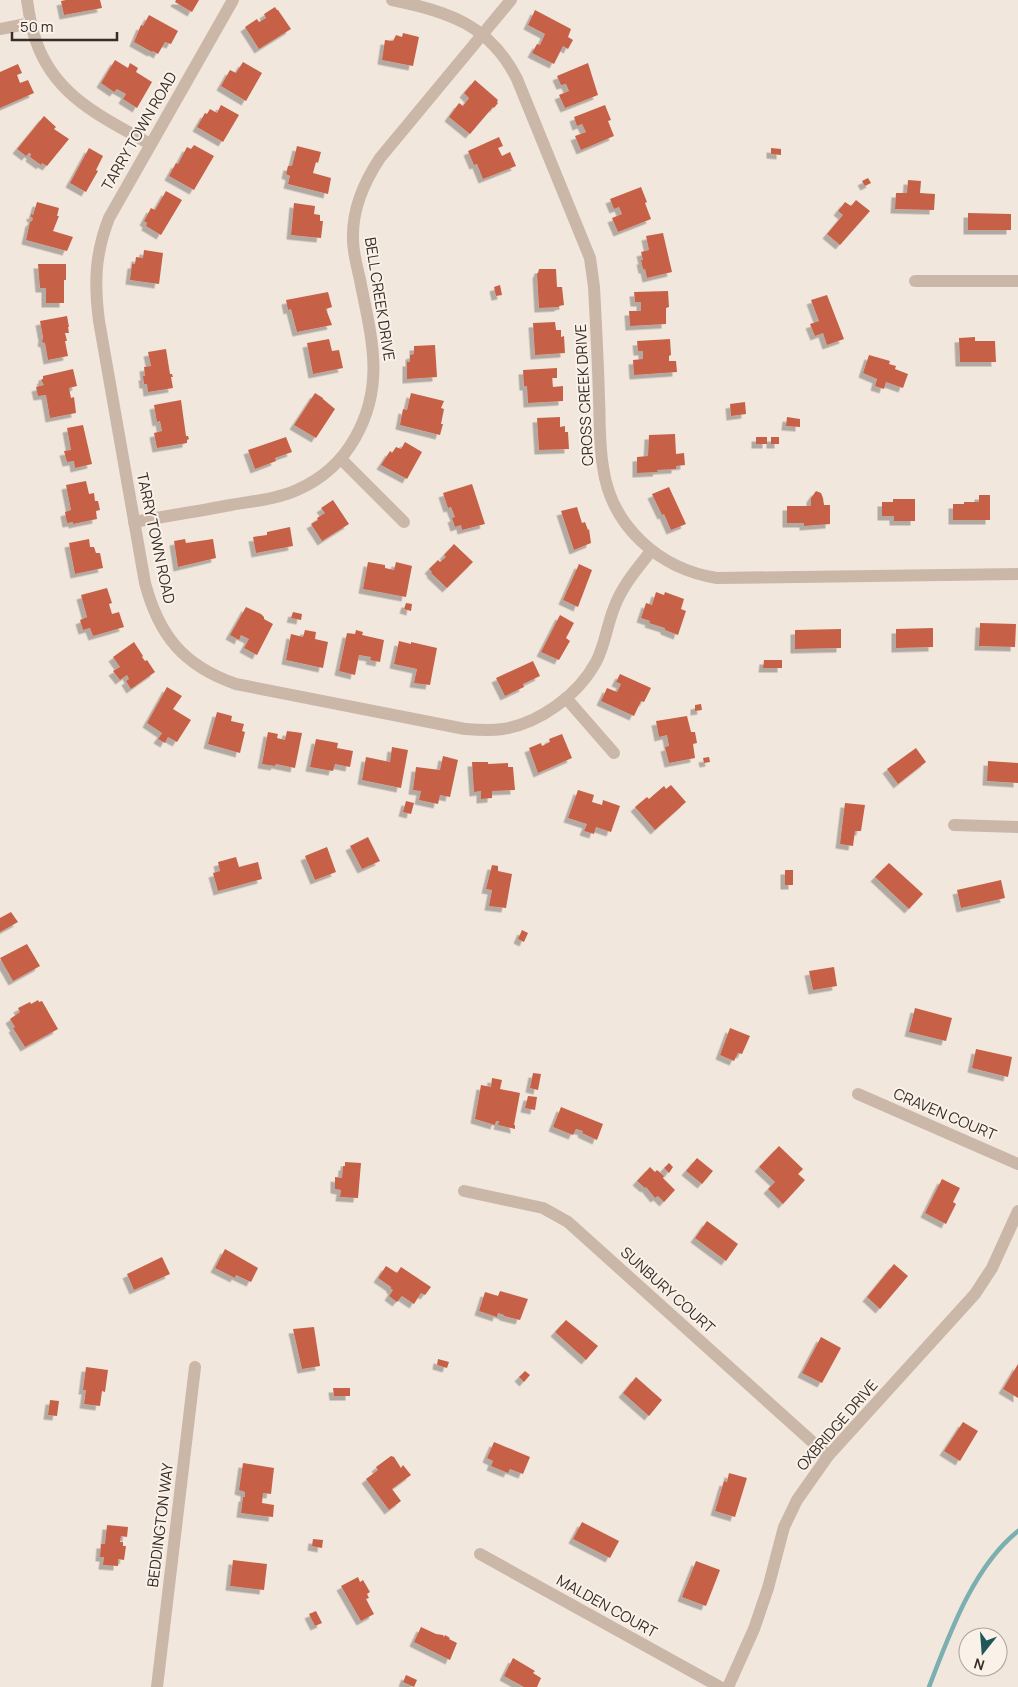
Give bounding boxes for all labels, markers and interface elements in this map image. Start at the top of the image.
scale bar [12,10,118,42]
text: 50 m [20,16,54,37]
street label: TARRY TOWN ROAD [96,68,182,194]
street label: BELL CREEK DRIVE [360,236,400,362]
street label: CROSS CREEK DRIVE [570,323,598,467]
street label: TARRY TOWN ROAD [132,470,180,606]
street label: CRAVEN COURT [890,1083,1000,1145]
street label: SUNBURY COURT [616,1242,720,1338]
street label: OXBRIDGE DRIVE [792,1375,882,1475]
street label: BEDDINGTON WAY [142,1461,178,1588]
street label: MALDEN COURT [553,1570,661,1642]
north arrow [958,1627,1008,1677]
text: N [971,1654,987,1675]

